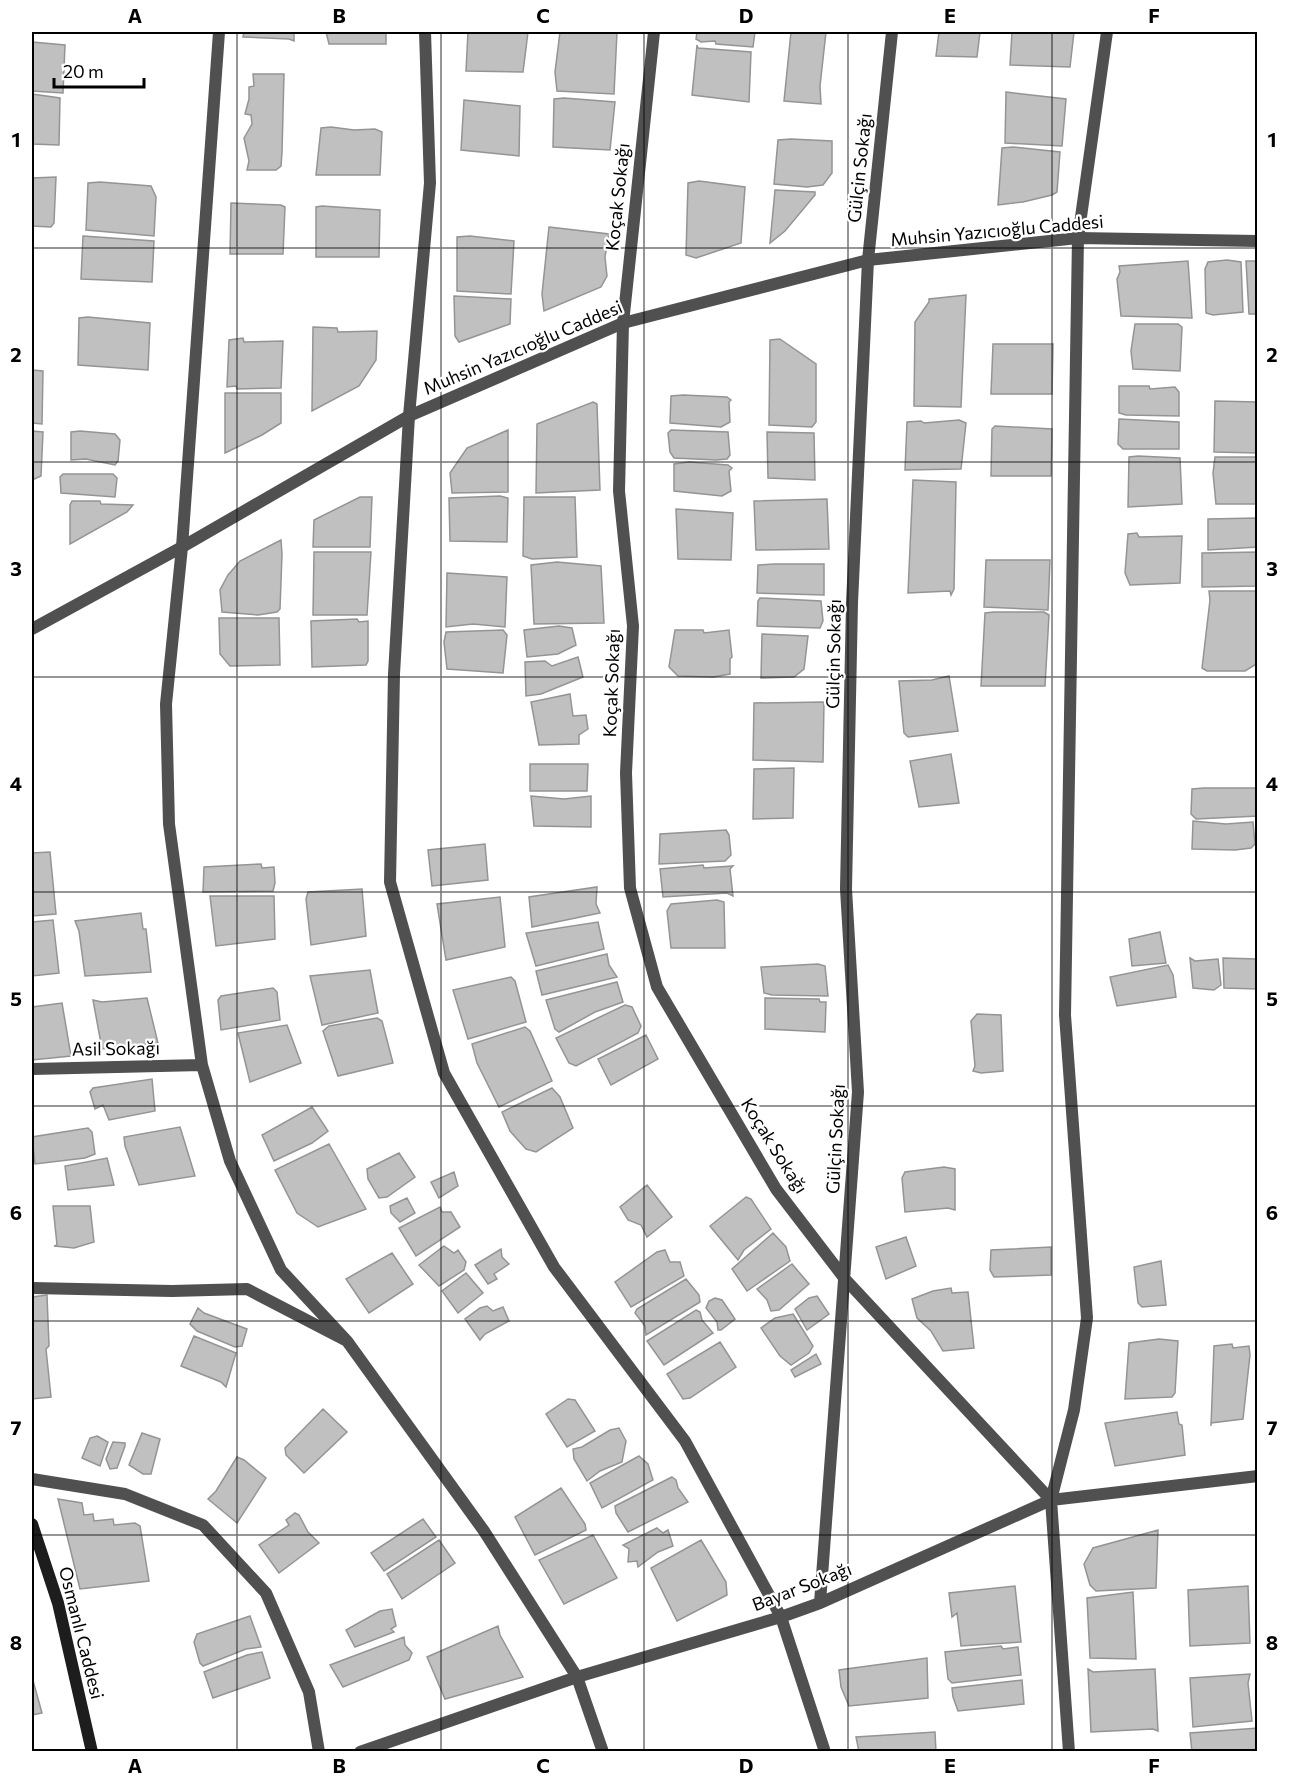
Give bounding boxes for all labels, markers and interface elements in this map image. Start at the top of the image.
text: A [128,3,142,27]
text: B [332,3,346,27]
text: C [536,3,550,27]
text: D [739,3,753,27]
text: E [944,3,956,27]
text: F [1148,3,1160,27]
scale bar [54,51,144,89]
text: 20 m [63,60,104,82]
street label: Gülçin Sokağı [842,112,876,224]
text: 1 [11,127,21,151]
text: 1 [1267,127,1277,151]
street label: Koçak Sokağı [600,142,634,252]
street label: Muhsin Yazıcıoğlu Caddesi [889,210,1104,250]
street label: Muhsin Yazıcıoğlu Caddesi [420,295,625,399]
text: 2 [10,342,22,366]
text: 2 [1266,342,1278,366]
text: 3 [10,556,22,580]
text: 3 [1266,556,1278,580]
street label: Gülçin Sokağı [821,599,845,709]
street label: Koçak Sokağı [598,628,624,738]
text: 4 [10,771,22,795]
text: 4 [1266,771,1278,795]
text: 5 [10,986,22,1010]
text: 5 [1266,986,1278,1010]
street label: Asil Sokağı [72,1036,160,1060]
street label: Gülçin Sokağı [821,1083,849,1194]
street label: Koçak Sokağı [737,1094,813,1197]
text: 6 [10,1200,22,1224]
text: 6 [1266,1200,1278,1224]
text: 7 [11,1415,22,1439]
text: 7 [1267,1415,1278,1439]
street label: Bayar Sokağı [749,1557,855,1615]
street label: Osmanlı Caddesi [55,1564,109,1701]
text: 8 [10,1630,22,1654]
text: 8 [1266,1630,1278,1654]
text: A [128,1753,142,1777]
text: B [332,1753,346,1777]
text: C [536,1753,550,1777]
text: D [739,1753,753,1777]
text: E [944,1753,956,1777]
text: F [1148,1753,1160,1777]

